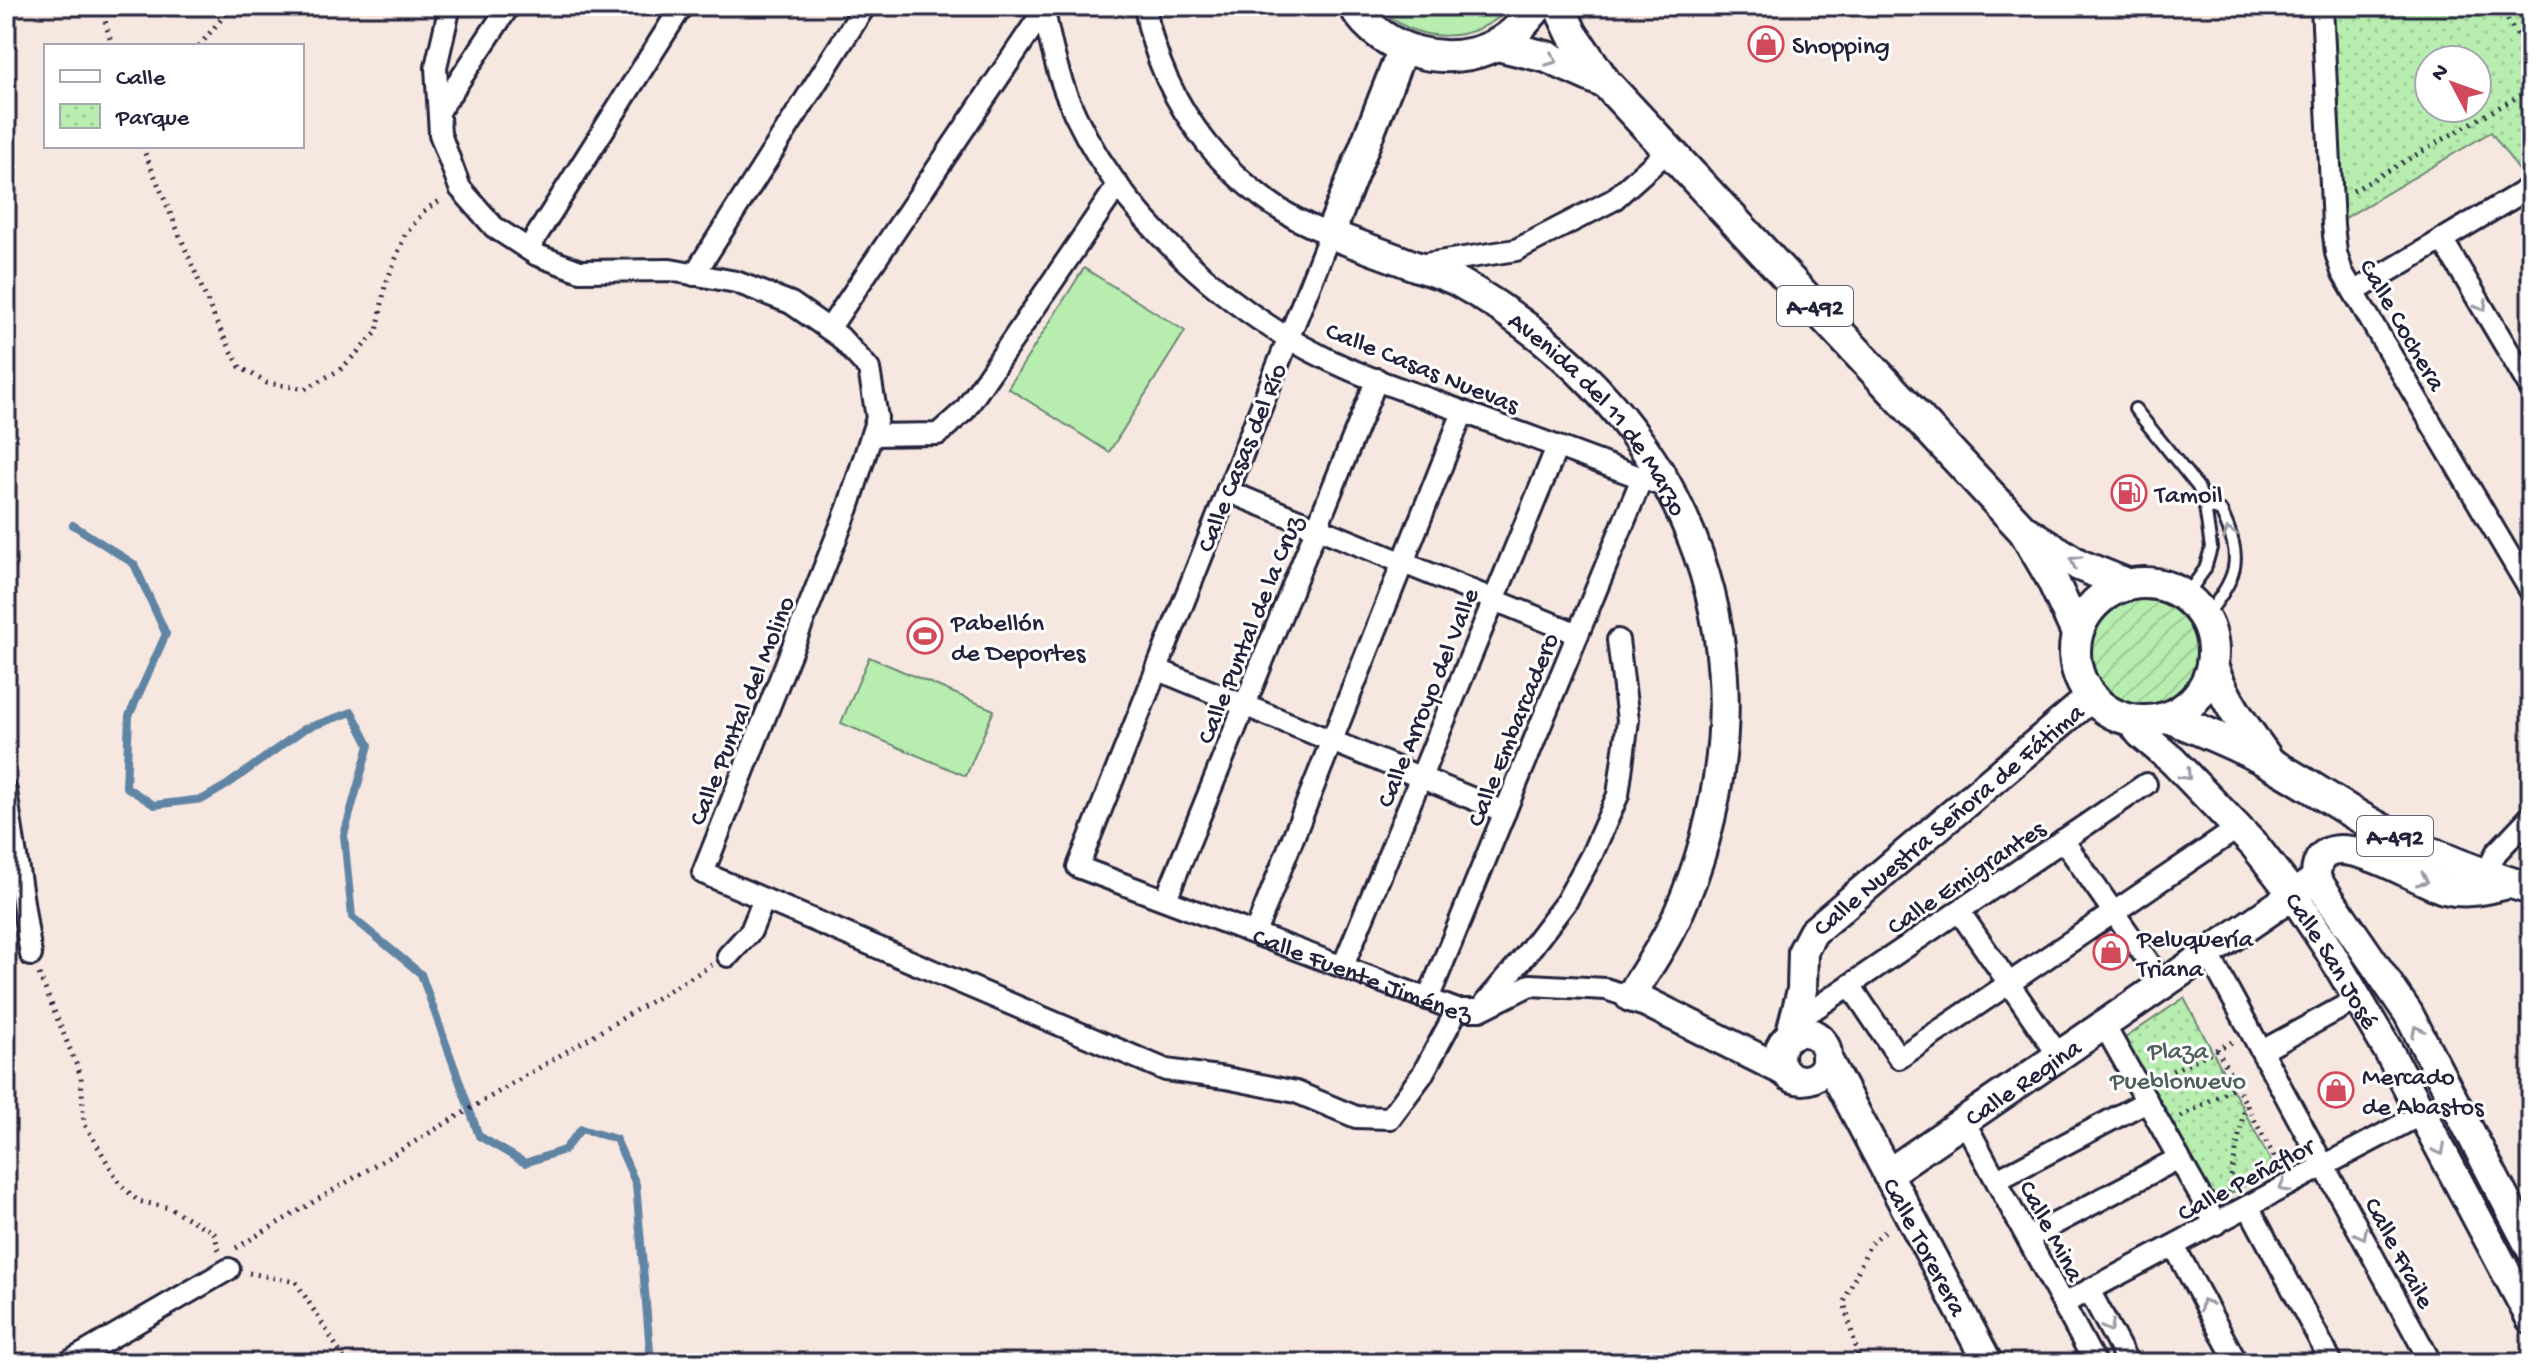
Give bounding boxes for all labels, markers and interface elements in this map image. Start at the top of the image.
shop icon: Shopping [1747,25,1785,63]
place label: Shopping [1792,33,1890,64]
legend [44,44,304,148]
north arrow [2413,44,2493,124]
one-way arrow [1544,50,1558,67]
text: N [2426,60,2455,87]
text: Calle [116,65,166,94]
text: Parque [115,105,190,134]
street label: Calle Cochera [2350,255,2451,399]
road number: A-492 [1777,286,1853,326]
one-way arrow [2472,297,2488,312]
street label: Avenida del 11 de Marzo [1500,307,1691,522]
street label: Calle Casas Nuevas [1320,317,1524,424]
street label: Calle Casas del Río [1192,360,1296,558]
fuel station icon: Tamoil [2110,474,2148,512]
place label: Tamoil [2153,482,2223,513]
street label: Calle Puntal de la Cruz [1192,511,1313,749]
one-way arrow [2223,527,2239,541]
one-way arrow [2068,556,2083,571]
street label: Calle Arroyo del Valle [1372,584,1489,813]
street label: Calle Puntal del Molino [684,592,804,831]
place label: Pabellón de Deportes [950,610,1087,671]
sports icon: Pabellón de Deportes [906,617,944,655]
street label: Calle Embarcadero [1462,629,1568,832]
street label: Calle Nuestra Señora de Fátima [1808,698,2093,945]
one-way arrow [2177,766,2191,780]
street label: Calle Emigrantes [1882,815,2054,944]
road number: A-492 [2357,816,2433,856]
one-way arrow [2415,871,2430,887]
street label: Calle San José [2276,888,2383,1036]
street label: Calle Fuente Jiménez [1247,923,1472,1030]
place label: Peluquería Triana [2135,926,2255,987]
shop icon: Peluquería Triana [2092,933,2130,971]
one-way arrow [2412,1024,2427,1039]
street label: Calle Regina [1961,1033,2090,1135]
park label: Plaza Pueblonuevo [2109,1038,2246,1099]
place label: Mercado de Abastos [2362,1064,2485,1125]
shop icon: Mercado de Abastos [2317,1071,2355,1109]
street label: Calle Peñaflor [2173,1132,2323,1231]
one-way arrow [2431,1142,2446,1156]
street label: Calle Torerera [1873,1174,1972,1324]
street label: Calle Mina [2010,1176,2089,1289]
one-way arrow [2277,1178,2292,1193]
street label: Calle Fraile [2355,1193,2439,1315]
one-way arrow [2352,1226,2367,1241]
one-way arrow [2200,1298,2215,1313]
one-way arrow [2099,1318,2114,1333]

